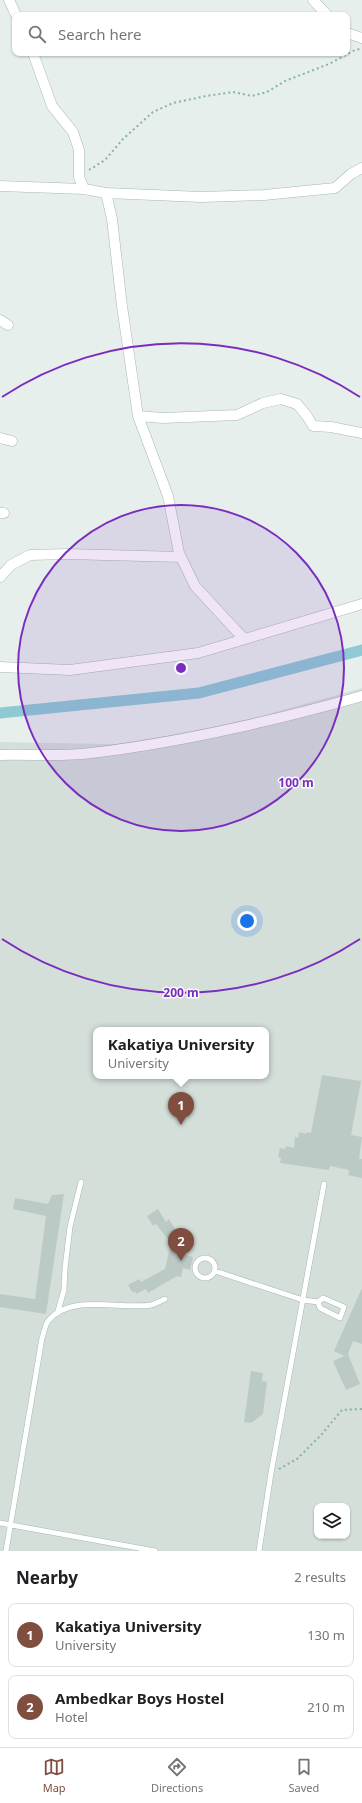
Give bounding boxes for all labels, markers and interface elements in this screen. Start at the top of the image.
search box [12,12,350,56]
icon: search [26,23,48,45]
text: Search here [58,24,141,44]
centre of rings [174,661,188,675]
text: 100 m [278,774,314,791]
your location [237,911,257,931]
text: 200 m [163,984,199,1001]
popup [93,1027,269,1079]
text: Kakatiya University [108,1034,254,1054]
text: University [108,1054,169,1072]
pin: 1 [168,1092,194,1125]
pin: 2 [168,1228,194,1261]
map controls [314,1503,350,1539]
button: layers [314,1503,350,1539]
text: Nearby [16,1566,78,1589]
text: 2 results [294,1568,346,1586]
text: Kakatiya University [55,1616,202,1636]
text: 1 [26,1626,34,1644]
text: 130 m [307,1626,345,1644]
text: University [55,1636,116,1654]
text: Ambedkar Boys Hostel [55,1688,224,1708]
text: 2 [26,1698,34,1716]
text: 210 m [307,1698,345,1716]
text: Hotel [55,1708,88,1726]
tab: Map [43,1756,66,1795]
tab: Directions [151,1756,203,1795]
tab: Saved [289,1756,319,1795]

